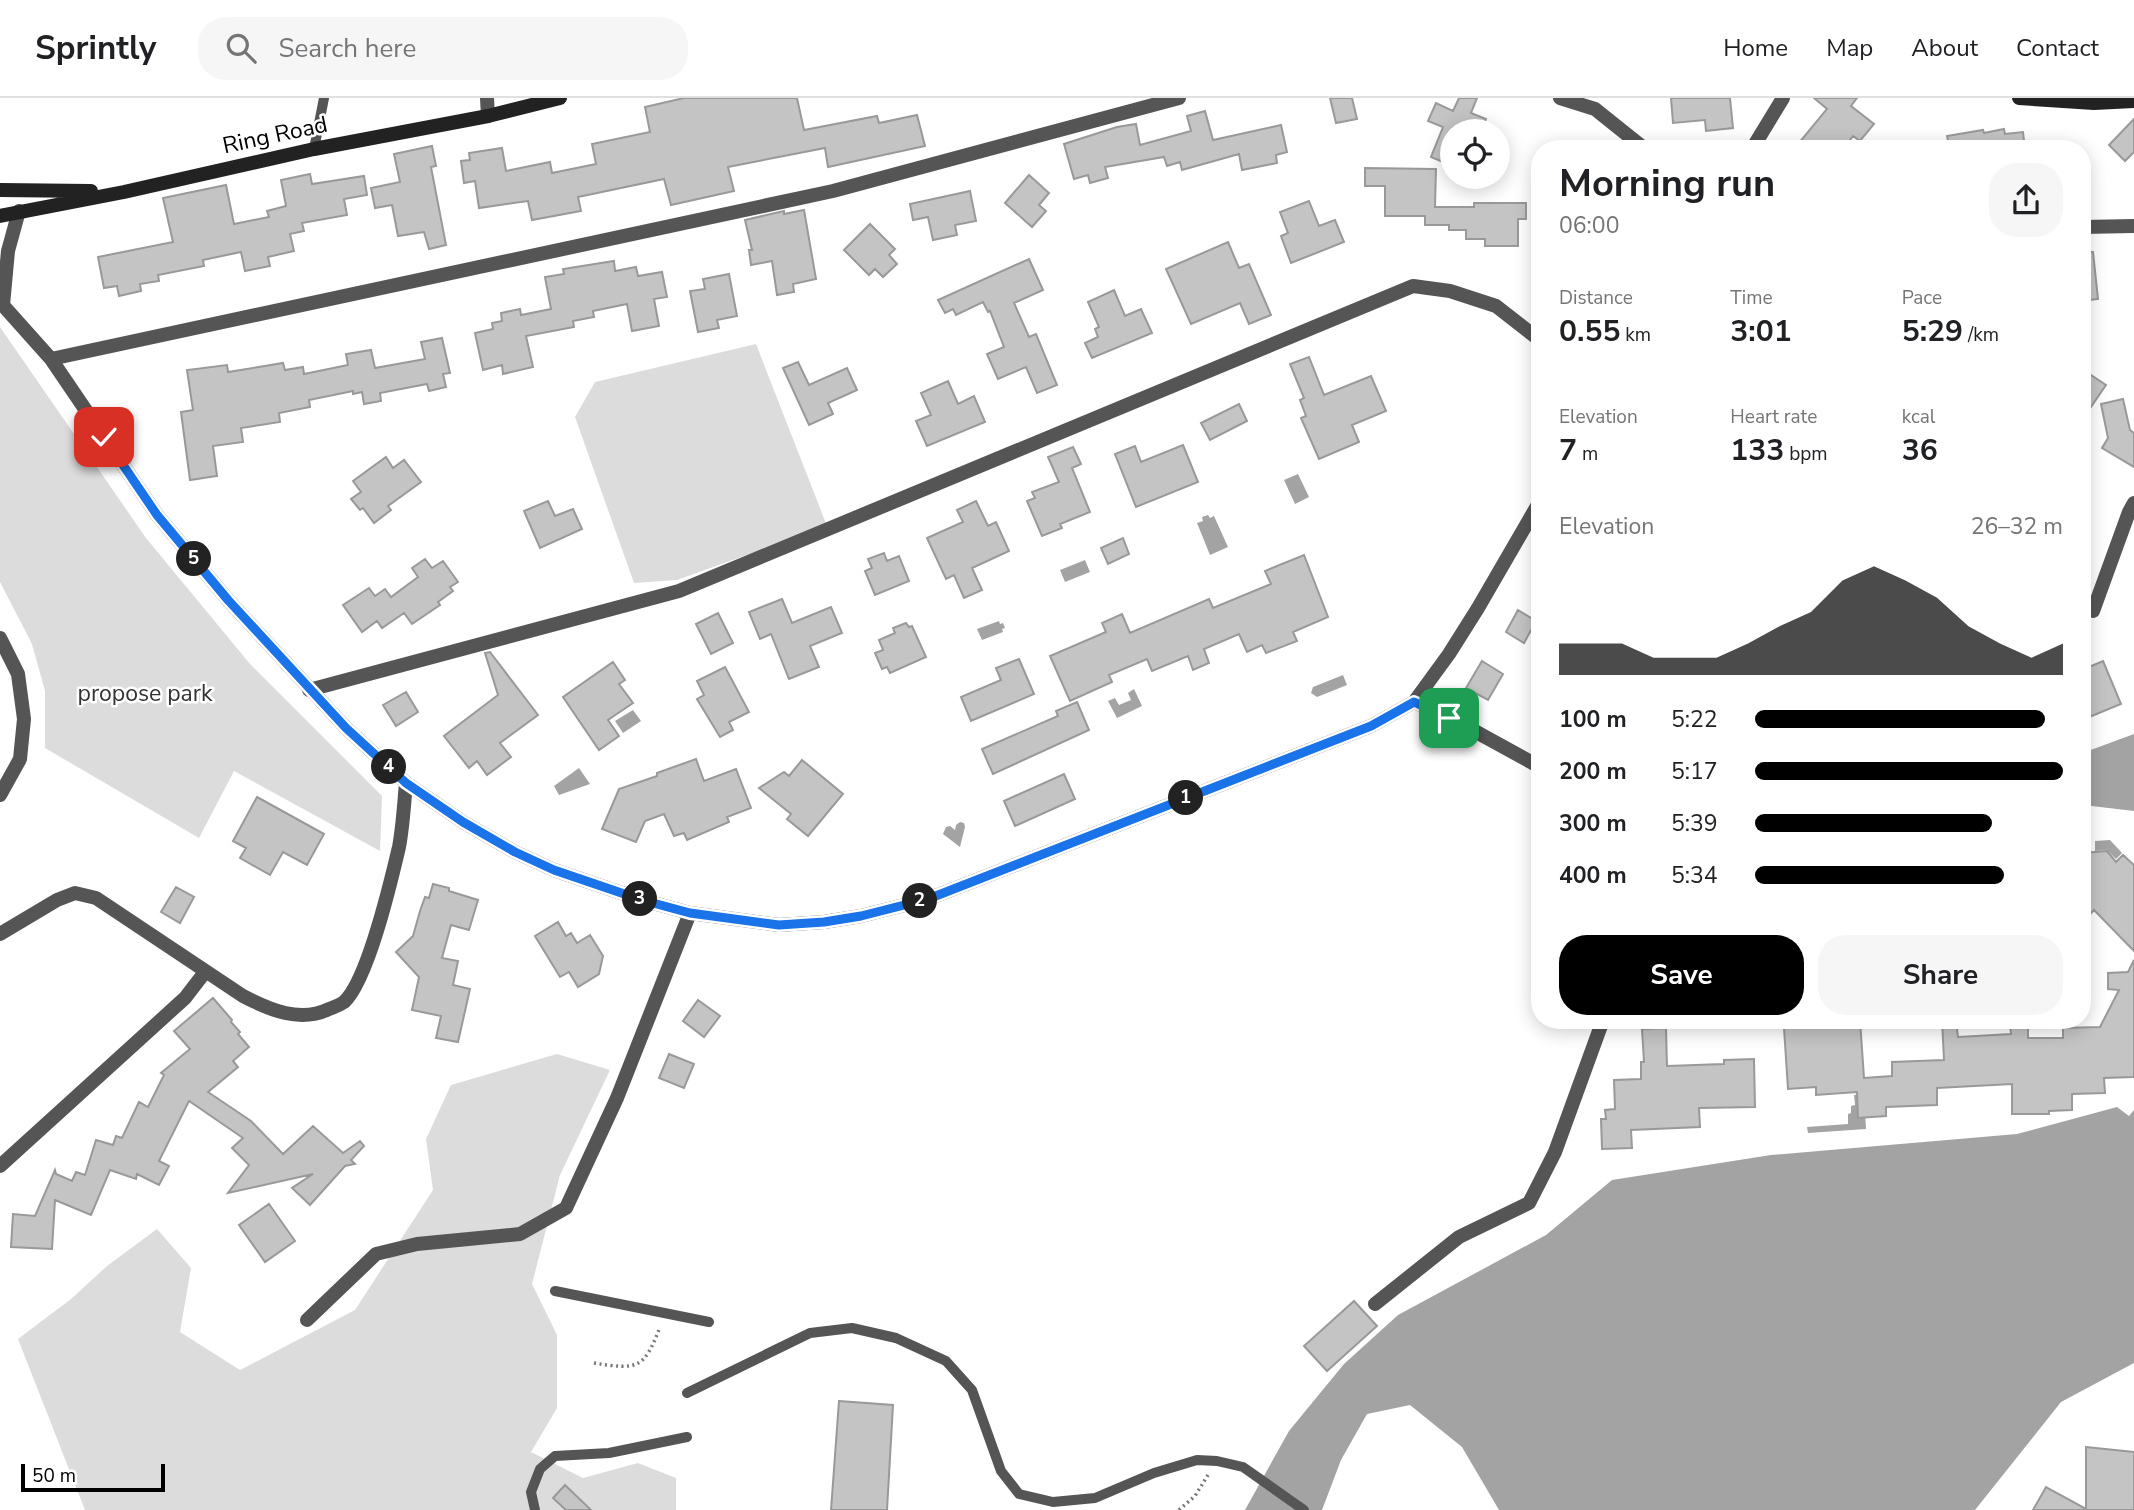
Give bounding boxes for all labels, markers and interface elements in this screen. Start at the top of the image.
search box [198,17,688,80]
text: Sprintly [35,26,156,71]
icon: search [222,29,260,67]
text: Search here [278,31,416,66]
text: Home [1723,32,1788,64]
text: Map [1826,32,1873,64]
text: About [1911,32,1978,64]
text: Contact [2016,32,2099,64]
street label: Ring Road [220,109,330,161]
map controls [1440,119,1510,189]
button: locate [1440,119,1510,189]
text: Morning run [1559,158,1775,209]
button: share [1989,163,2063,237]
text: 06:00 [1559,210,1619,241]
text: Distance [1559,285,1633,311]
text: Time [1730,285,1773,311]
text: Pace [1902,285,1942,311]
text: 0.55 [1559,311,1620,352]
text: 3:01 [1730,311,1792,352]
text: 5:29 [1902,311,1963,352]
text: km [1620,322,1651,348]
text: /km [1963,322,1999,348]
text: Elevation [1559,404,1638,430]
text: Heart rate [1730,404,1817,430]
text: kcal [1902,404,1935,430]
pin [74,407,134,467]
icon: check [85,418,123,456]
text: 7 [1559,430,1577,471]
text: 133 [1730,430,1784,471]
text: 36 [1902,430,1938,471]
text: m [1577,441,1598,467]
text: bpm [1784,441,1828,467]
text: Elevation [1559,511,1654,542]
text: 26–32 m [1971,511,2063,542]
pin: 5 [176,542,212,576]
text: 5 [188,545,199,571]
park label: propose park [77,678,213,709]
pin [1419,688,1479,748]
icon: arrive [1430,699,1468,737]
text: 100 m [1559,704,1627,735]
text: 5:22 [1671,704,1718,735]
pin: 4 [372,750,406,784]
text: 4 [383,753,394,779]
text: 200 m [1559,756,1627,787]
text: 5:17 [1671,756,1718,787]
pin: 1 [1168,780,1204,816]
text: 1 [1180,784,1191,810]
text: 300 m [1559,808,1627,839]
text: 5:39 [1671,808,1718,839]
text: 400 m [1559,860,1627,891]
text: 5:34 [1671,860,1718,891]
pin: 3 [622,882,658,916]
pin: 2 [902,884,937,918]
text: 3 [634,885,645,911]
text: 2 [914,887,925,913]
button: Save [1559,935,1804,1015]
button: Share [1818,935,2063,1015]
scale bar [21,1461,164,1493]
text: 50 m [32,1463,76,1489]

